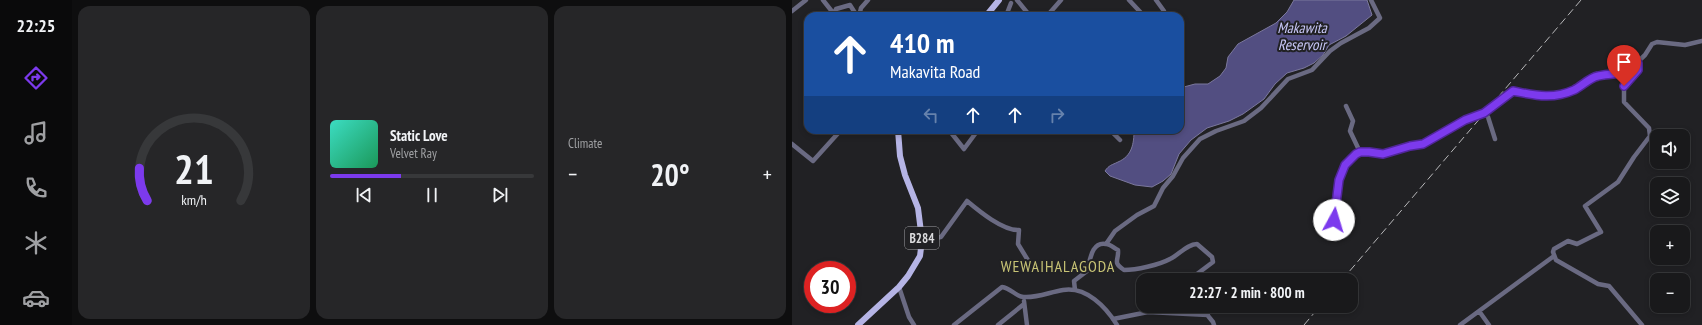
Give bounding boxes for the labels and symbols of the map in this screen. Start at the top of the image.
water label: Makawita Reservoir [1277,18,1328,54]
pin [1607,45,1641,86]
position arrow [1313,199,1355,241]
road number: B284 [905,227,939,249]
district label: WEWAIHALAGODA [1001,256,1115,276]
speed limit sign: 30 [804,261,856,313]

